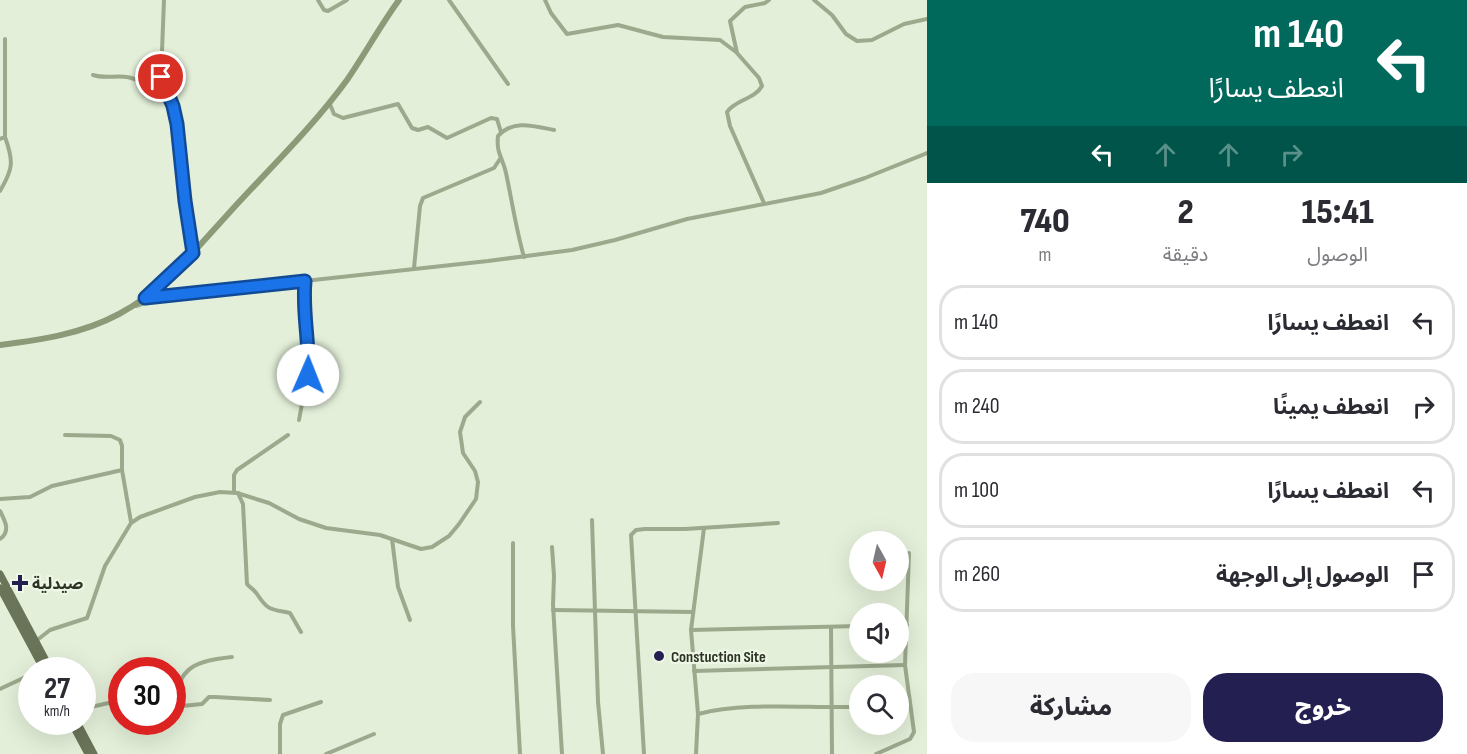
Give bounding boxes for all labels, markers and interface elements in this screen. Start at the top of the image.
text: 140 m [1253,9,1344,60]
icon: left [1365,24,1443,102]
pin [135,51,186,102]
icon: arrive [144,60,177,93]
text: انعطف يسارًا [1209,73,1344,105]
icon: left [1086,138,1119,171]
icon: ahead [1149,138,1182,171]
icon: ahead [1212,138,1245,171]
icon: right [1275,138,1308,171]
text: 2 [1177,191,1194,234]
text: 15:41 [1302,191,1374,234]
text: 740 [1020,200,1070,243]
text: m [1038,243,1051,267]
text: دقيقة [1163,243,1208,267]
text: الوصول [1307,243,1368,267]
icon: left [1407,306,1440,339]
text: 140 m [954,309,998,336]
text: انعطف يسارًا [1267,310,1389,337]
position arrow [276,343,340,407]
icon: right [1407,390,1440,423]
text: 240 m [954,393,1000,420]
text: انعطف يمينًا [1273,394,1389,421]
icon: left [1407,474,1440,507]
text: 100 m [954,477,999,504]
text: انعطف يسارًا [1267,478,1389,505]
north arrow [849,531,909,591]
map controls [849,531,909,735]
icon: arrive [1407,558,1440,591]
text: 260 m [954,561,1000,588]
text: الوصول إلى الوجهة [1216,562,1389,589]
place label: صيدلية [32,575,83,594]
marker: صيدلية [13,576,27,590]
button: sound [849,603,909,663]
place label: Constuction Site [671,648,766,667]
marker: Constuction Site [652,649,666,663]
speed limit sign: 30 [108,657,186,735]
text: 27 [44,671,70,707]
button: مشاركة [951,673,1191,742]
button: خروج [1203,673,1443,742]
button: search [849,675,909,735]
text: km/h [44,702,70,721]

